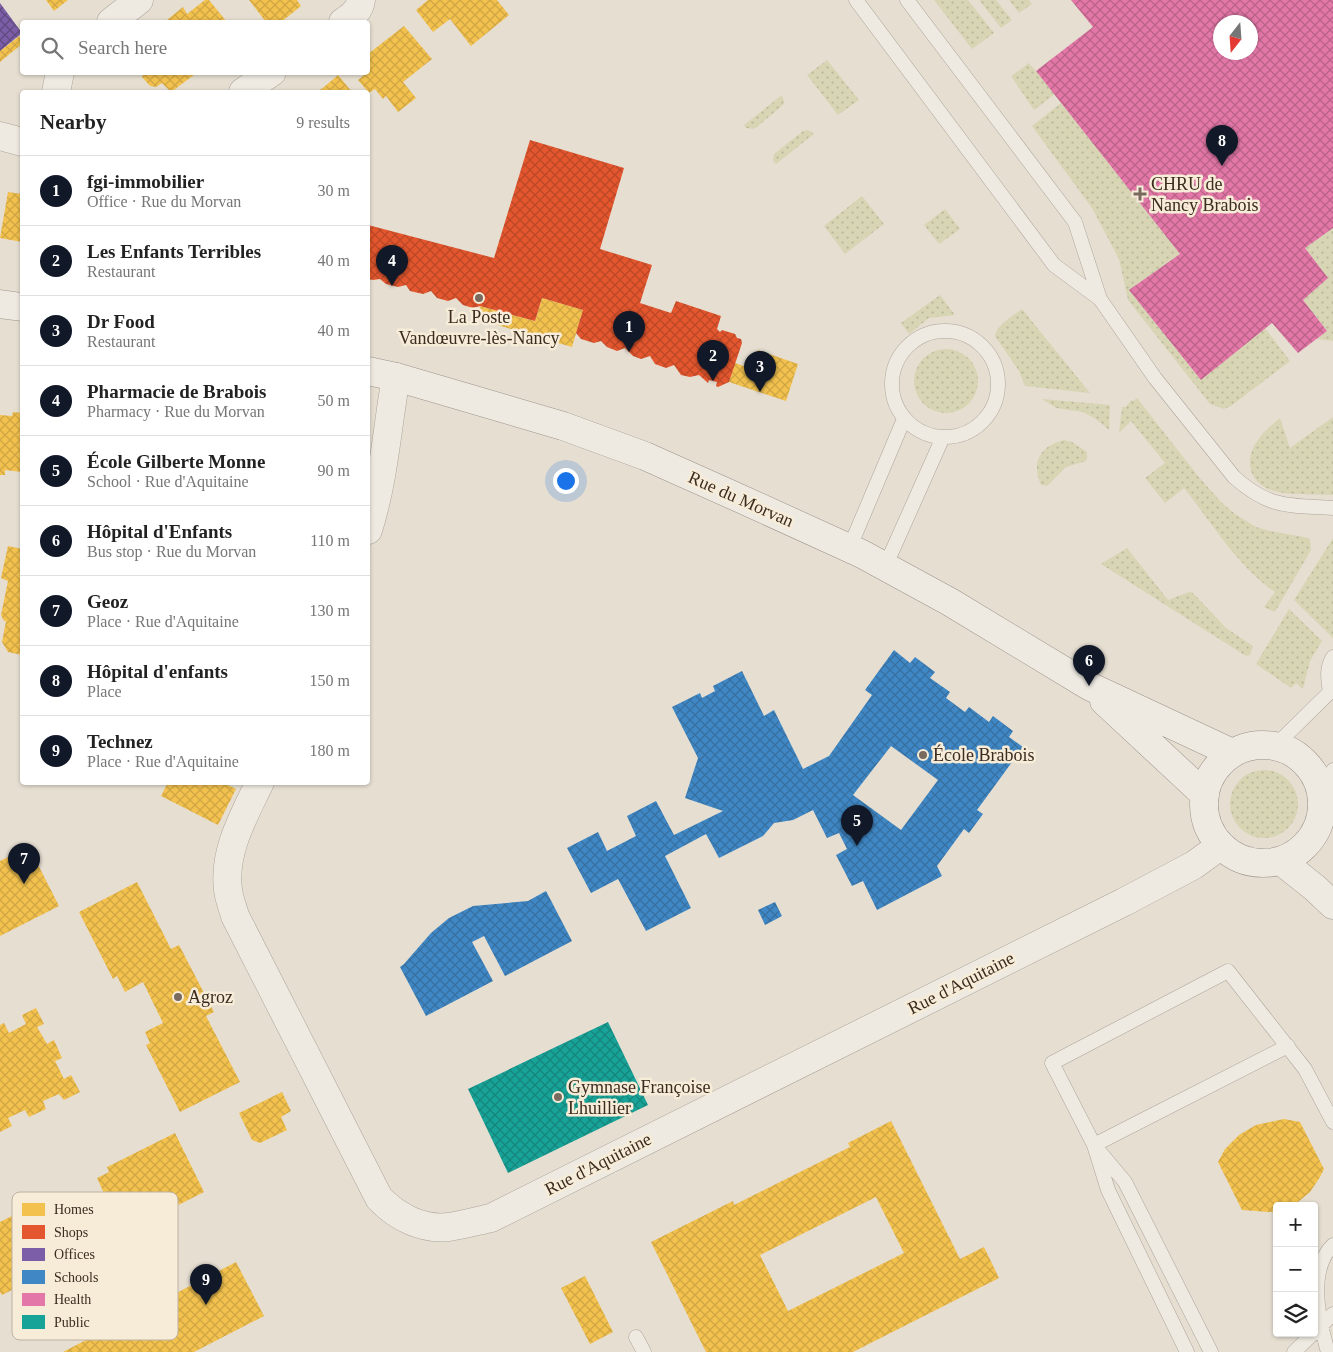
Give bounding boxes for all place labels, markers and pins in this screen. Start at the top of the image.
pin: 8 [1206,125,1238,166]
place label: CHRU de Nancy Brabois [1151,174,1258,215]
marker: CHRU de Nancy Brabois [1133,187,1147,201]
pin: 4 [376,245,408,286]
marker: La Poste Vandœuvre-lès-Nancy [473,292,485,304]
place label: La Poste Vandœuvre-lès-Nancy [399,307,559,348]
pin: 1 [613,311,645,352]
pin: 2 [697,340,729,381]
pin: 3 [744,351,776,392]
pin: 6 [1073,645,1105,686]
place label: École Brabois [933,744,1034,765]
marker: École Brabois [917,749,929,761]
pin: 5 [841,805,873,846]
pin: 7 [8,843,40,884]
place label: Agroz [188,987,233,1007]
marker: Agroz [172,991,184,1003]
place label: Gymnase Françoise Lhuillier [568,1077,710,1118]
marker: Gymnase Françoise Lhuillier [552,1091,564,1103]
pin: 9 [190,1264,222,1305]

